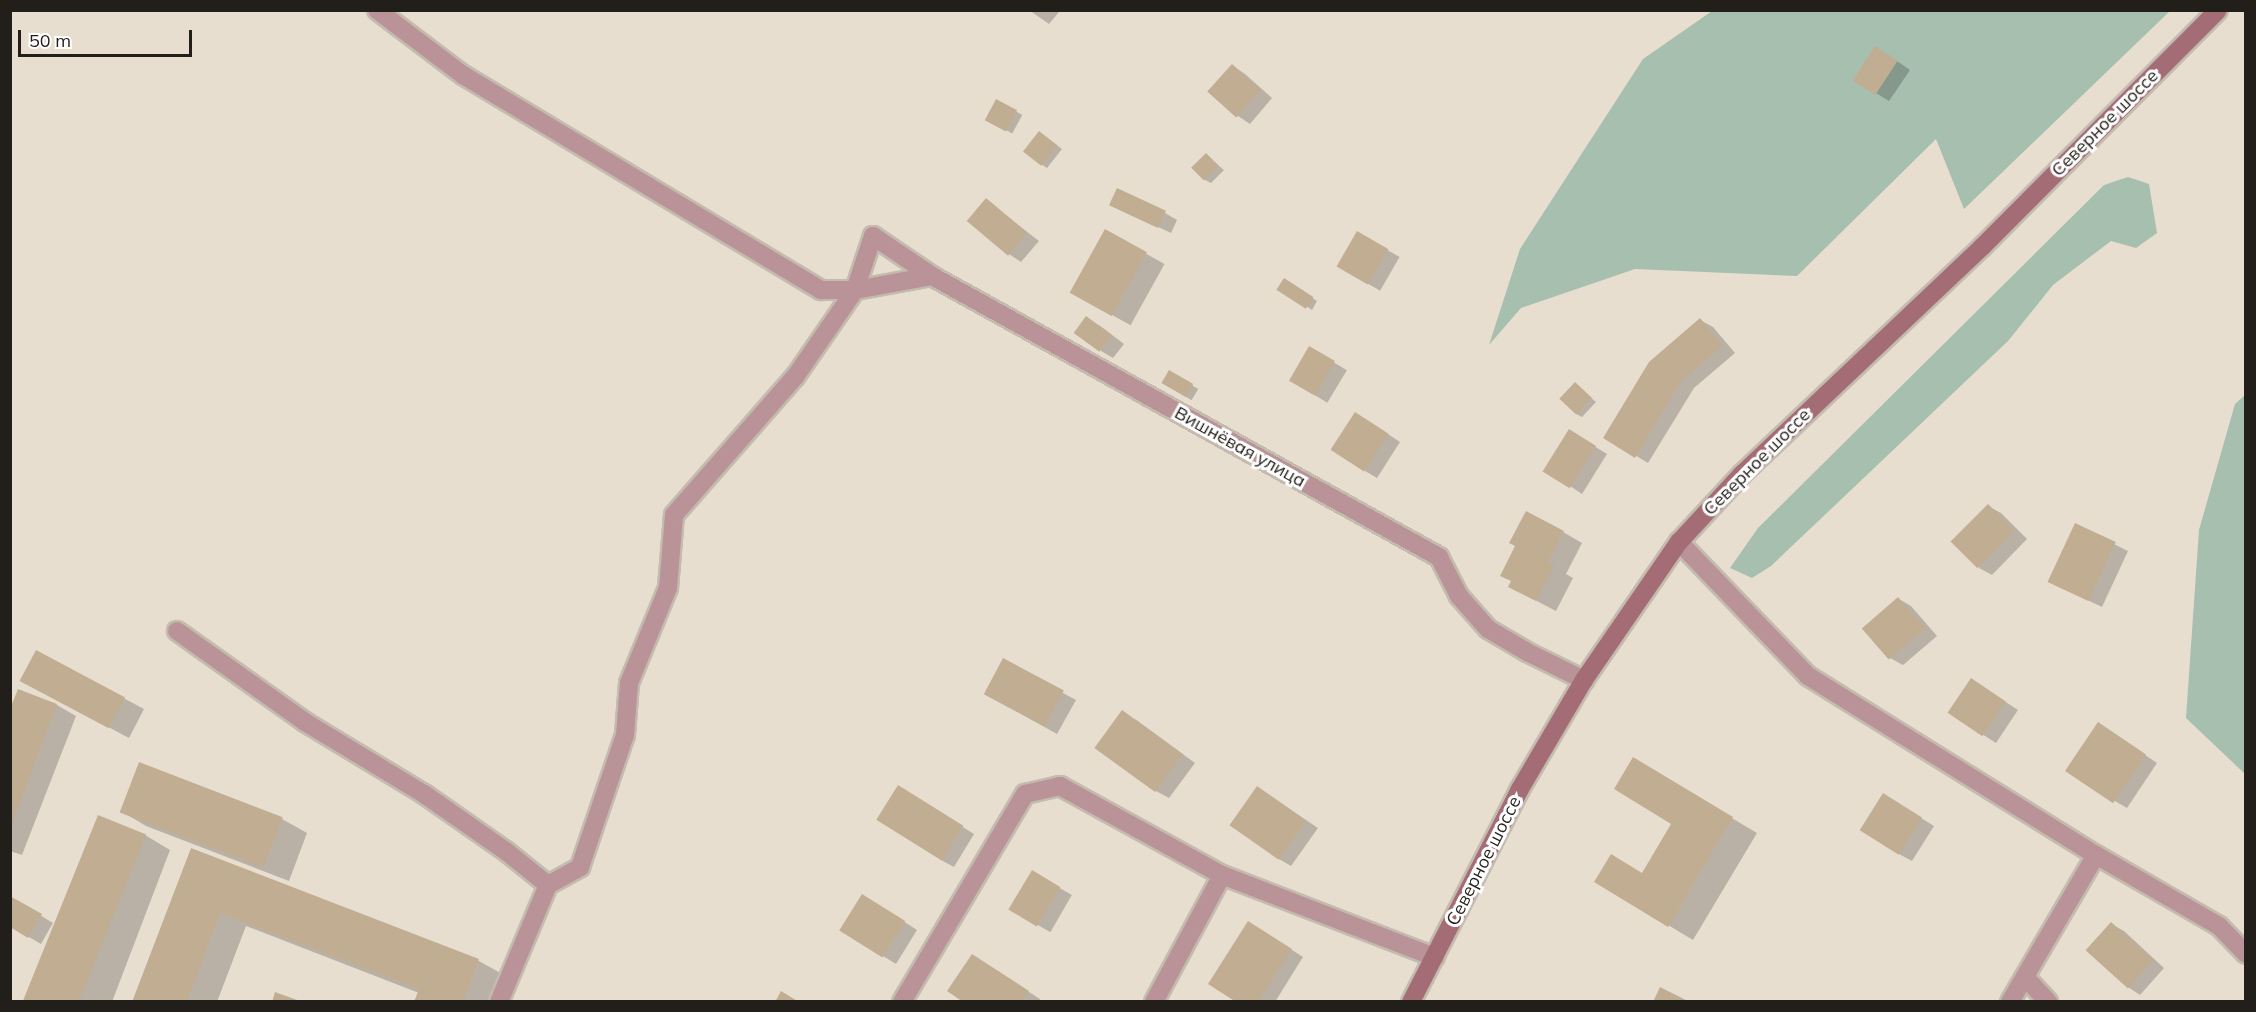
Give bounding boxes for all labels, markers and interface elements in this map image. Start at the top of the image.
scale bar [21,18,195,56]
text: 50 m [29,29,71,52]
street label: Северное шоссе [2047,65,2163,181]
street label: Вишнёвая улица [1171,402,1309,492]
street label: Северное шоссе [1699,404,1815,520]
street label: Северное шоссе [1442,793,1526,929]

